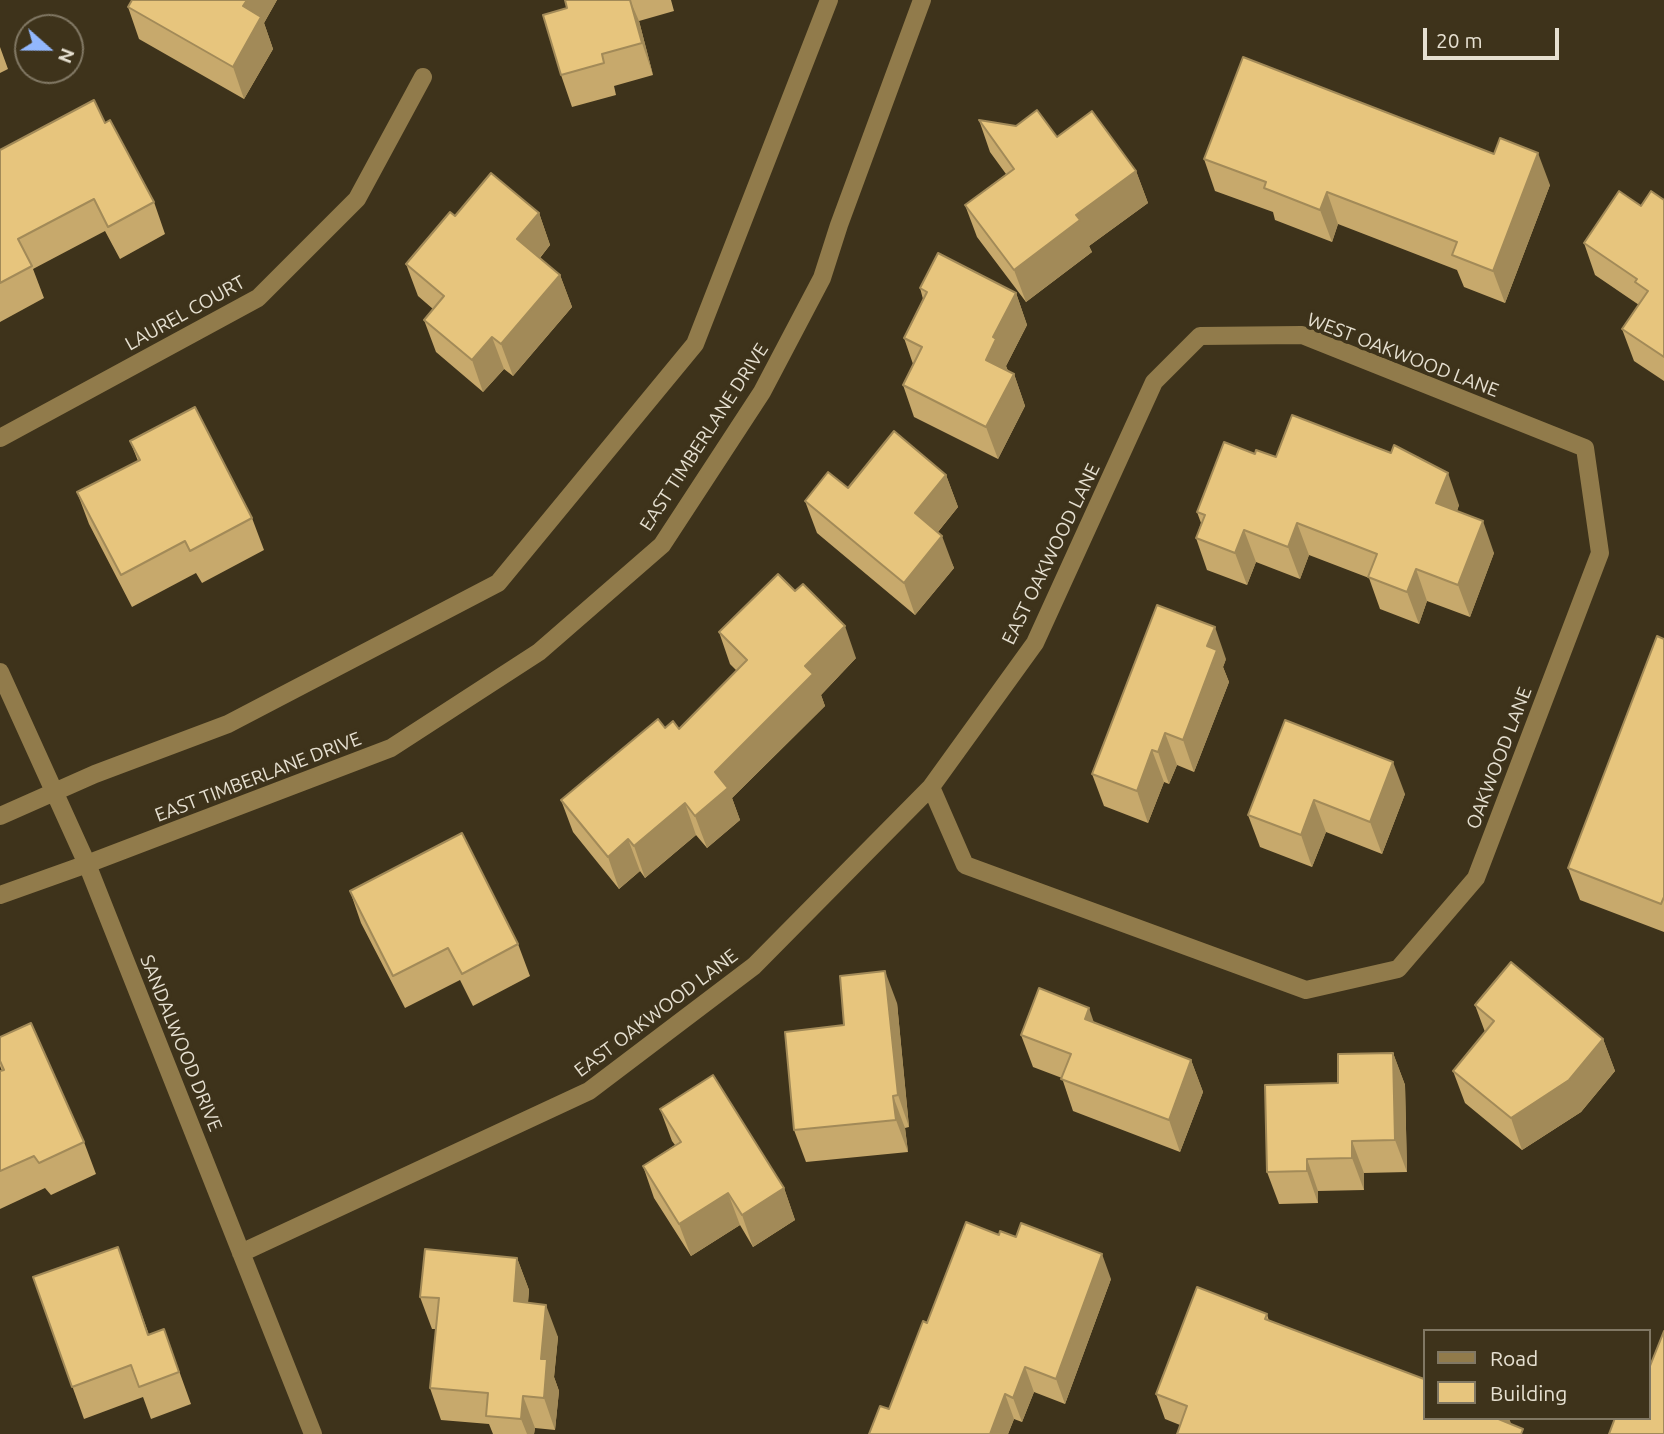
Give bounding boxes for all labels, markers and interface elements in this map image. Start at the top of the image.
north arrow [14,14,84,84]
scale bar [1426,14,1562,58]
text: 20 m [1436,28,1483,52]
text: N [54,45,80,66]
street label: LAUREL COURT [121,271,249,355]
street label: WEST OAKWOOD LANE [1304,308,1502,402]
street label: EAST TIMBERLANE DRIVE [635,339,773,535]
street label: EAST OAKWOOD LANE [997,460,1105,648]
street label: OAKWOOD LANE [1461,684,1537,832]
street label: EAST TIMBERLANE DRIVE [152,727,364,827]
street label: EAST OAKWOOD LANE [570,944,742,1082]
street label: SANDALWOOD DRIVE [135,952,227,1134]
legend [1422,1329,1650,1420]
text: Road [1490,1346,1538,1370]
text: Building [1490,1381,1567,1405]

